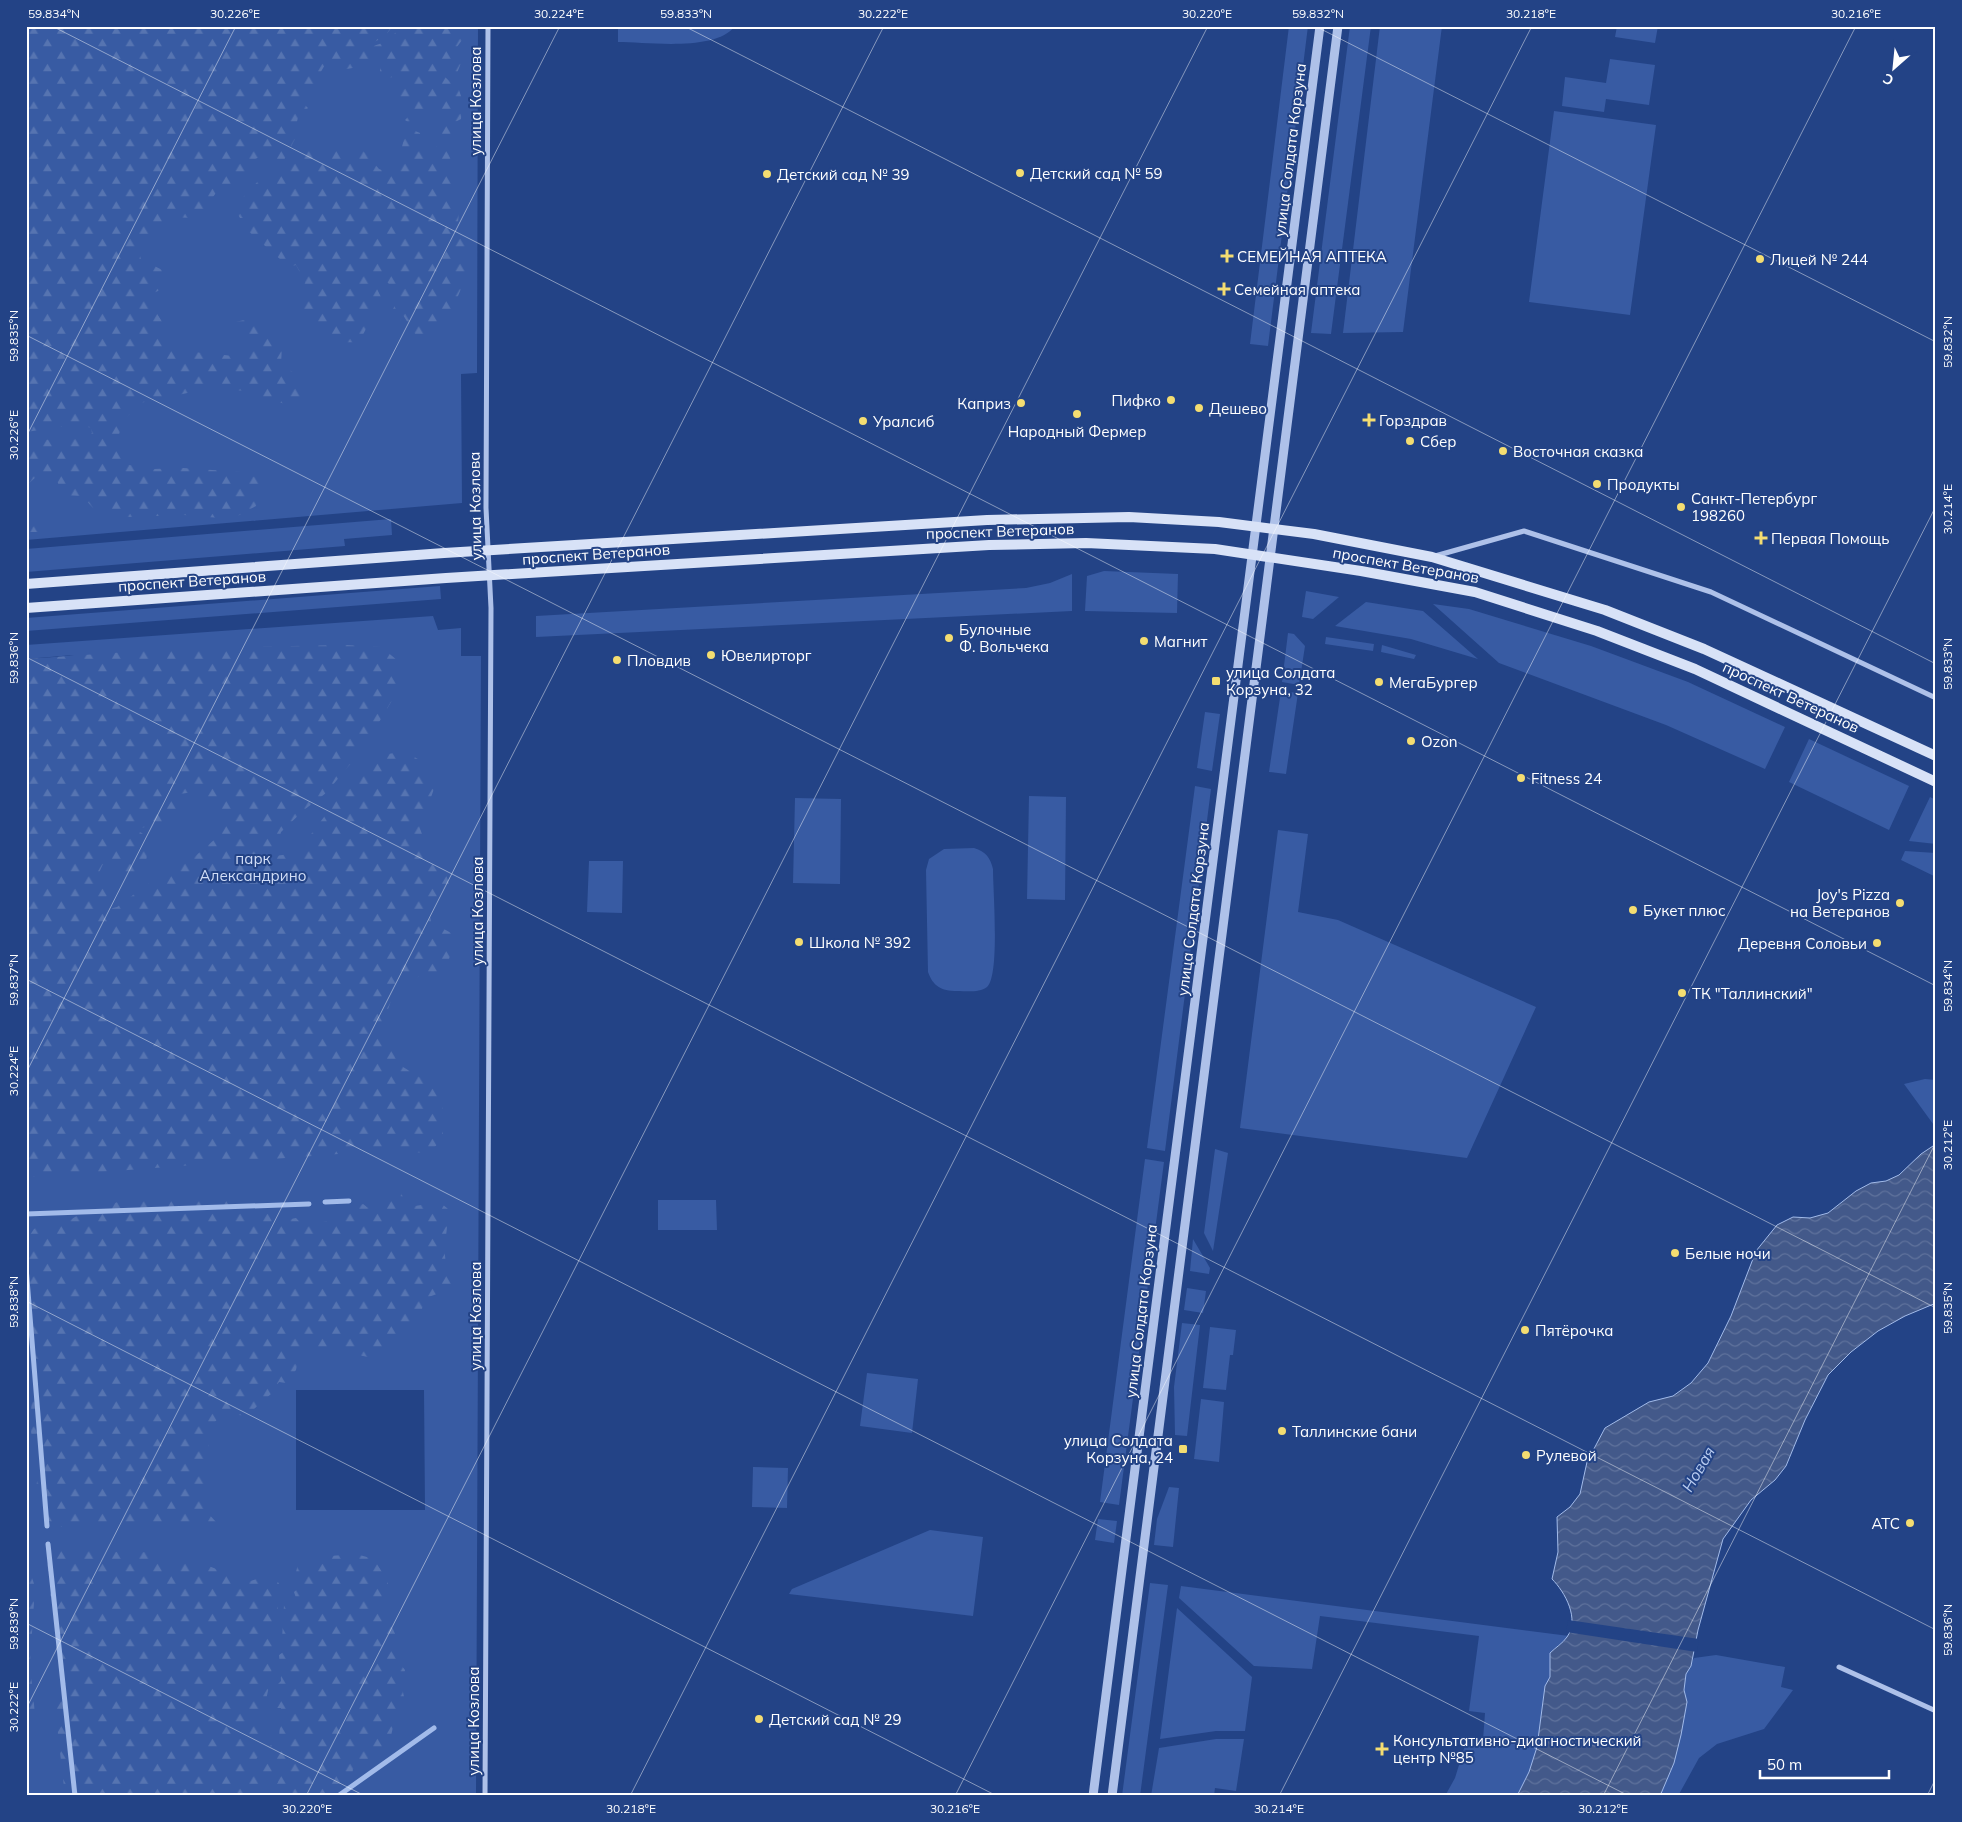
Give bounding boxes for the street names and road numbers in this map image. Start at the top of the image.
street label: улица Козлова [466,47,485,155]
street label: улица Солдата Корзуна [1270,62,1310,238]
street label: улица Козлова [465,451,485,561]
street label: проспект Ветеранов [926,519,1074,543]
street label: проспект Ветеранов [521,539,671,569]
street label: проспект Ветеранов [1331,543,1481,587]
street label: проспект Ветеранов [117,566,267,596]
street label: проспект Ветеранов [1720,657,1862,737]
street label: улица Солдата Корзуна [1173,821,1213,997]
street label: улица Козлова [468,857,487,965]
street label: улица Солдата Корзуна [1121,1223,1161,1399]
street label: улица Козлова [466,1262,485,1370]
street label: улица Козлова [464,1667,483,1775]

